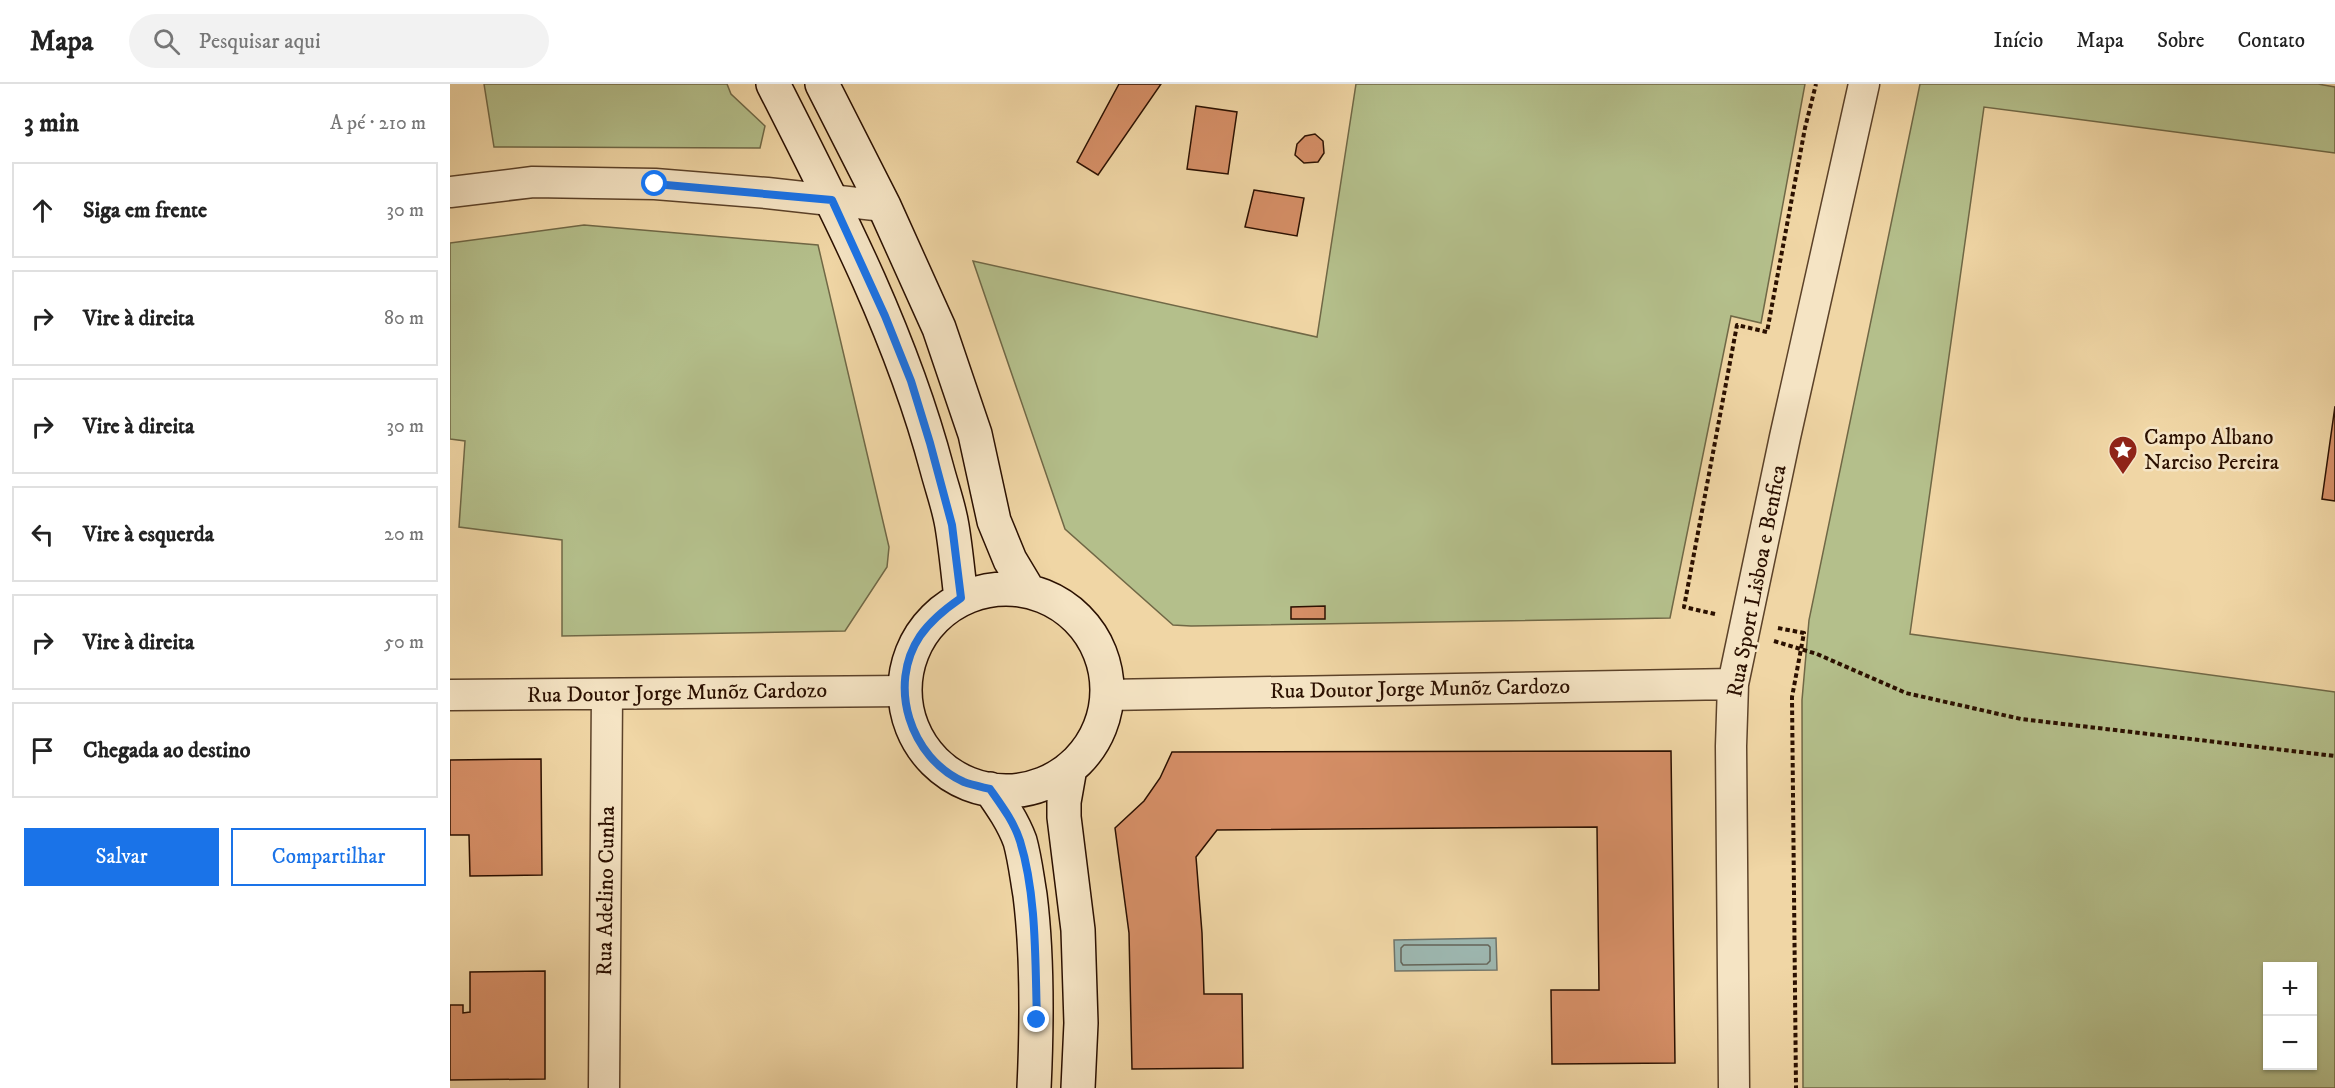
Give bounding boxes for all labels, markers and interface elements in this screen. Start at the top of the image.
search box [129,14,549,68]
text: Mapa [30,24,93,59]
icon: search [150,25,183,58]
text: Pesquisar aqui [198,28,321,55]
text: Início [1994,28,2043,54]
text: Mapa [2076,28,2124,54]
text: Sobre [2157,28,2204,54]
text: Contato [2237,28,2305,54]
text: 3 min [24,107,79,140]
text: A pé · 210 m [330,111,426,136]
route start [641,170,667,196]
icon: ahead [26,194,59,227]
text: Siga em frente [83,197,207,224]
text: 30 m [386,198,424,223]
icon: right [26,302,59,335]
text: Vire à direita [83,305,194,332]
text: 80 m [384,306,424,331]
icon: right [26,410,59,443]
text: Vire à direita [83,413,194,440]
text: 30 m [386,414,424,439]
place label: Campo Albano Narciso Pereira [2144,424,2280,476]
place icon: Campo Albano Narciso Pereira [2107,434,2139,476]
street label: Rua Sport Lisboa e Benfica [1721,462,1793,699]
icon: left [26,518,59,551]
text: Vire à esquerda [83,521,214,548]
text: 20 m [384,522,424,547]
icon: right [26,626,59,659]
text: Vire à direita [83,629,194,656]
text: 50 m [384,630,424,655]
street label: Rua Doutor Jorge Munõz Cardozo [1270,673,1570,705]
street label: Rua Doutor Jorge Munõz Cardozo [527,677,827,709]
icon: arrive [26,734,59,767]
text: Chegada ao destino [83,737,250,764]
street label: Rua Adelino Cunha [591,805,621,976]
button: Salvar [24,828,219,886]
button: Compartilhar [231,828,426,886]
map controls [2263,962,2317,1070]
button: + [2263,962,2317,1016]
route end [1023,1006,1049,1032]
button: − [2263,1016,2317,1070]

